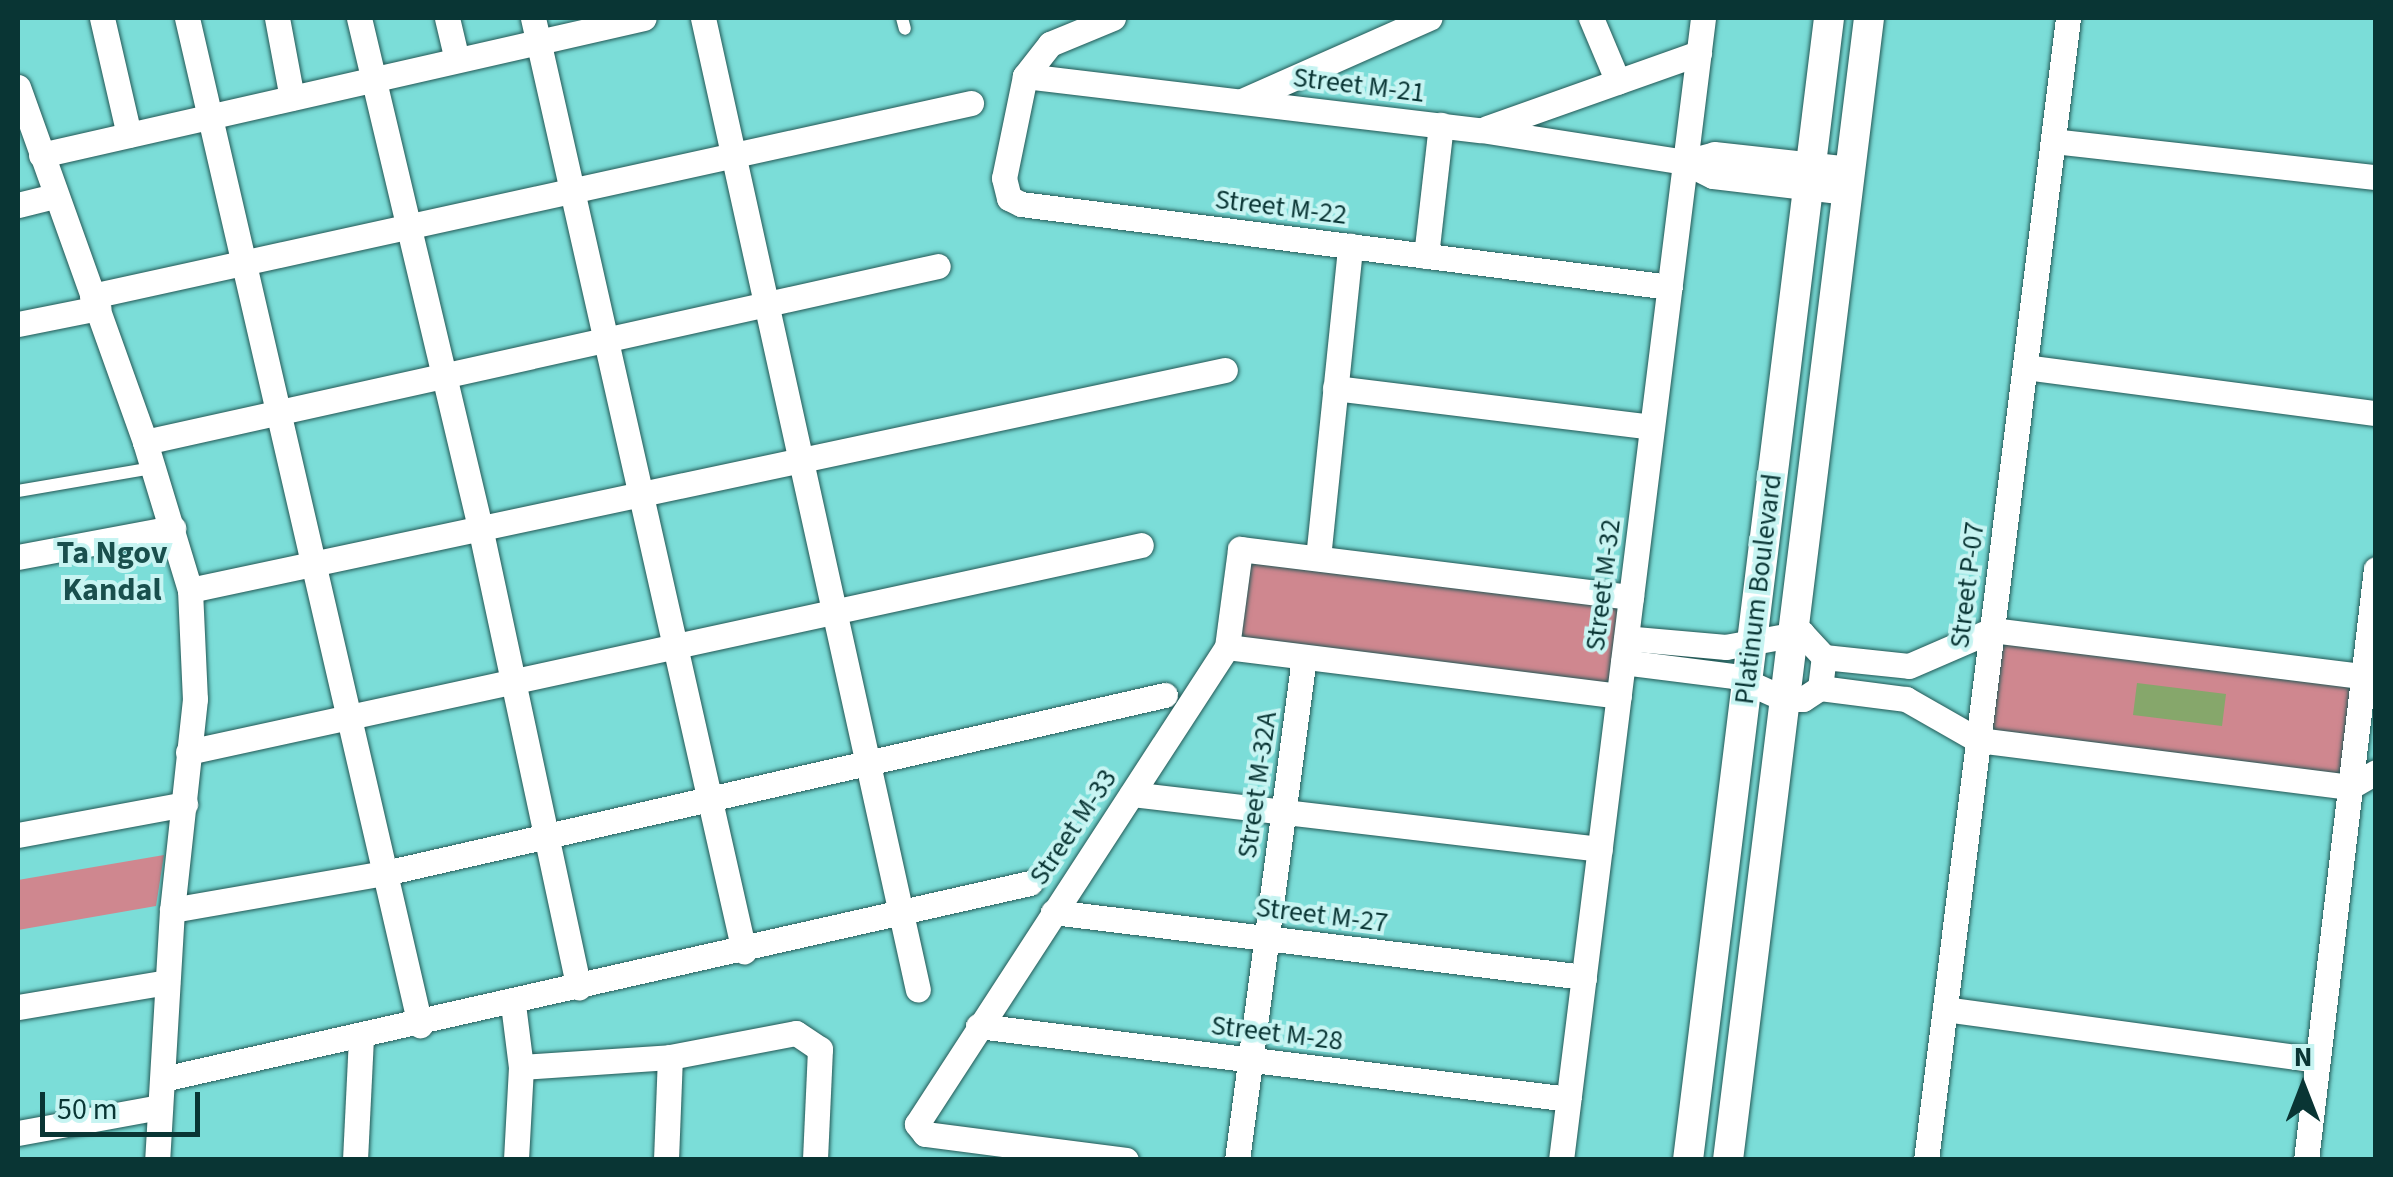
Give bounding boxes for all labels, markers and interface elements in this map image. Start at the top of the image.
street label: Street M-21 [1291,60,1427,110]
street label: Street M-22 [1213,182,1349,232]
street label: Platinum Boulevard [1727,472,1789,706]
street label: Street M-32 [1578,517,1628,653]
street label: Street P-07 [1943,520,1991,650]
district label: Ta Ngov Kandal [56,535,168,610]
street label: Street M-32A [1230,709,1284,861]
street label: Street M-33 [1022,763,1124,891]
street label: Street M-27 [1254,890,1390,940]
street label: Street M-28 [1209,1008,1345,1058]
north arrow [2253,1037,2353,1137]
text: N [2294,1037,2312,1077]
scale bar [45,1072,205,1134]
text: 50 m [57,1088,118,1131]

